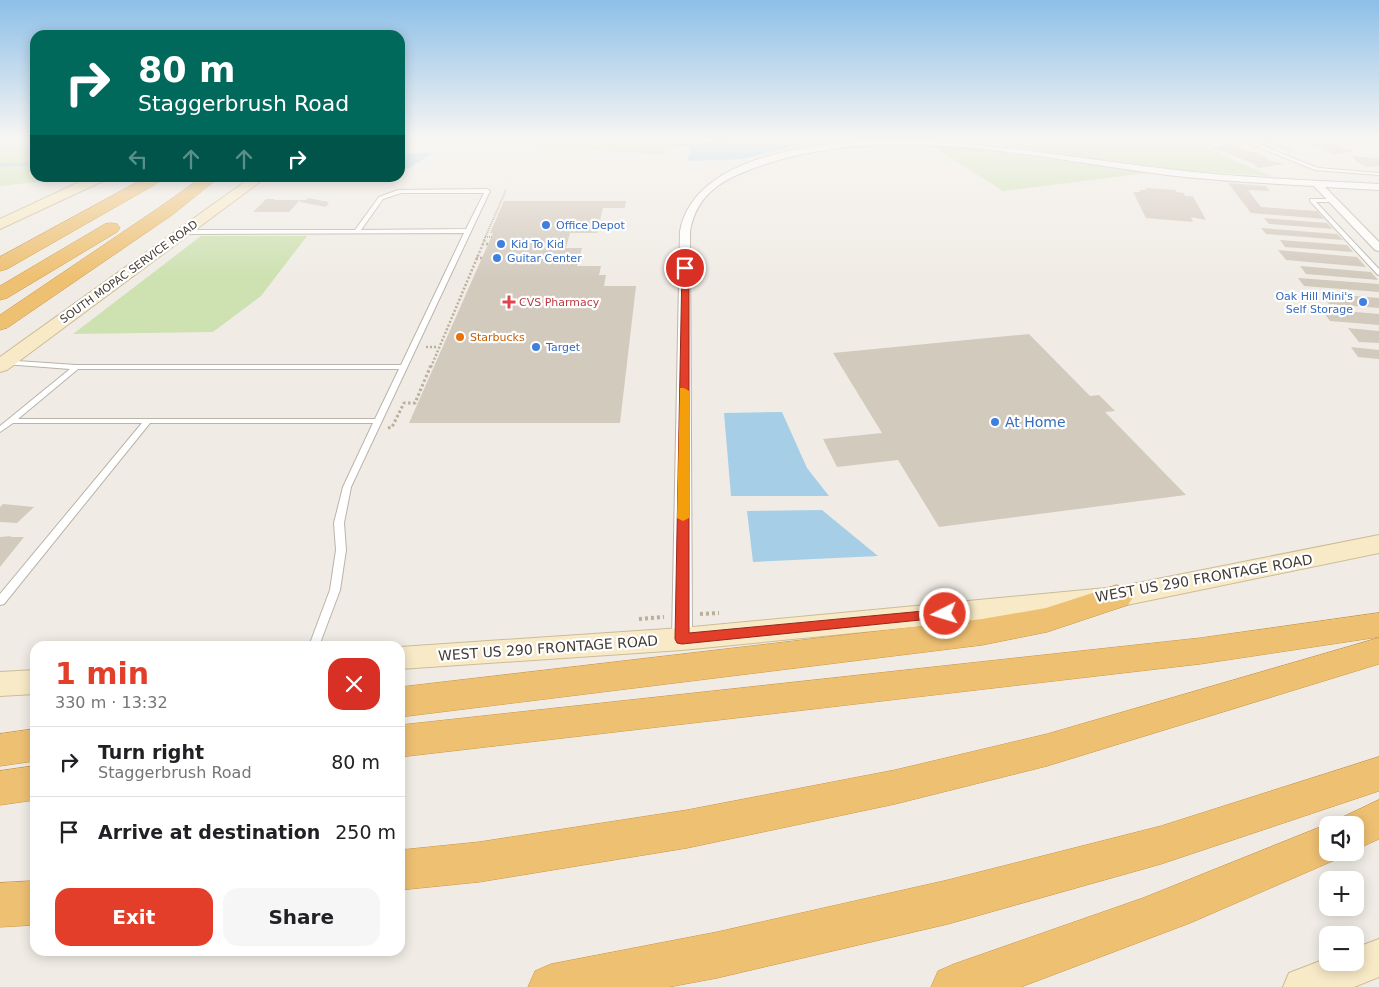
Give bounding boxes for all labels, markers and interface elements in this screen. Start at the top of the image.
icon: right [55,50,120,115]
text: 80 m [138,50,235,90]
text: Staggerbrush Road [138,91,349,116]
icon: left [124,145,152,173]
icon: ahead [177,145,205,173]
icon: ahead [230,145,258,173]
icon: right [283,145,311,173]
street label: SOUTH MOPAC SERVICE ROAD [58,218,200,326]
marker: Office Depot [540,219,552,231]
place label: Office Depot [556,219,626,232]
marker: Kid To Kid [495,238,507,250]
place label: Kid To Kid [511,238,564,251]
pin [664,247,706,289]
marker: Guitar Center [491,252,503,264]
place label: Guitar Center [507,252,582,265]
icon: arrive [671,254,699,282]
place label: Oak Hill Mini's Self Storage [1275,290,1353,316]
marker: CVS Pharmacy [503,296,515,308]
place label: CVS Pharmacy [519,296,600,309]
marker: Oak Hill Mini's Self Storage [1357,296,1369,308]
marker: Starbucks [454,331,466,343]
place label: Starbucks [470,331,525,344]
marker: Target [530,341,542,353]
place label: Target [545,341,581,354]
place label: At Home [1005,414,1066,430]
marker: At Home [989,416,1001,428]
street label: WEST US 290 FRONTAGE ROAD [1094,551,1314,605]
position arrow [918,587,970,639]
street label: WEST US 290 FRONTAGE ROAD [438,632,658,664]
text: 1 min [55,656,149,691]
button: close [328,658,380,710]
text: 330 m · 13:32 [55,693,168,712]
text: Turn right [98,741,204,763]
icon: right [55,748,83,776]
text: 80 m [331,751,380,773]
text: Staggerbrush Road [98,763,252,782]
map controls [1319,816,1364,971]
button: sound [1319,816,1364,861]
icon: arrive [55,818,83,846]
text: Arrive at destination [98,821,320,843]
text: 250 m [335,821,396,843]
button: + [1319,871,1364,916]
button: Exit [55,888,213,946]
button: Share [223,888,380,946]
button: − [1319,926,1364,971]

